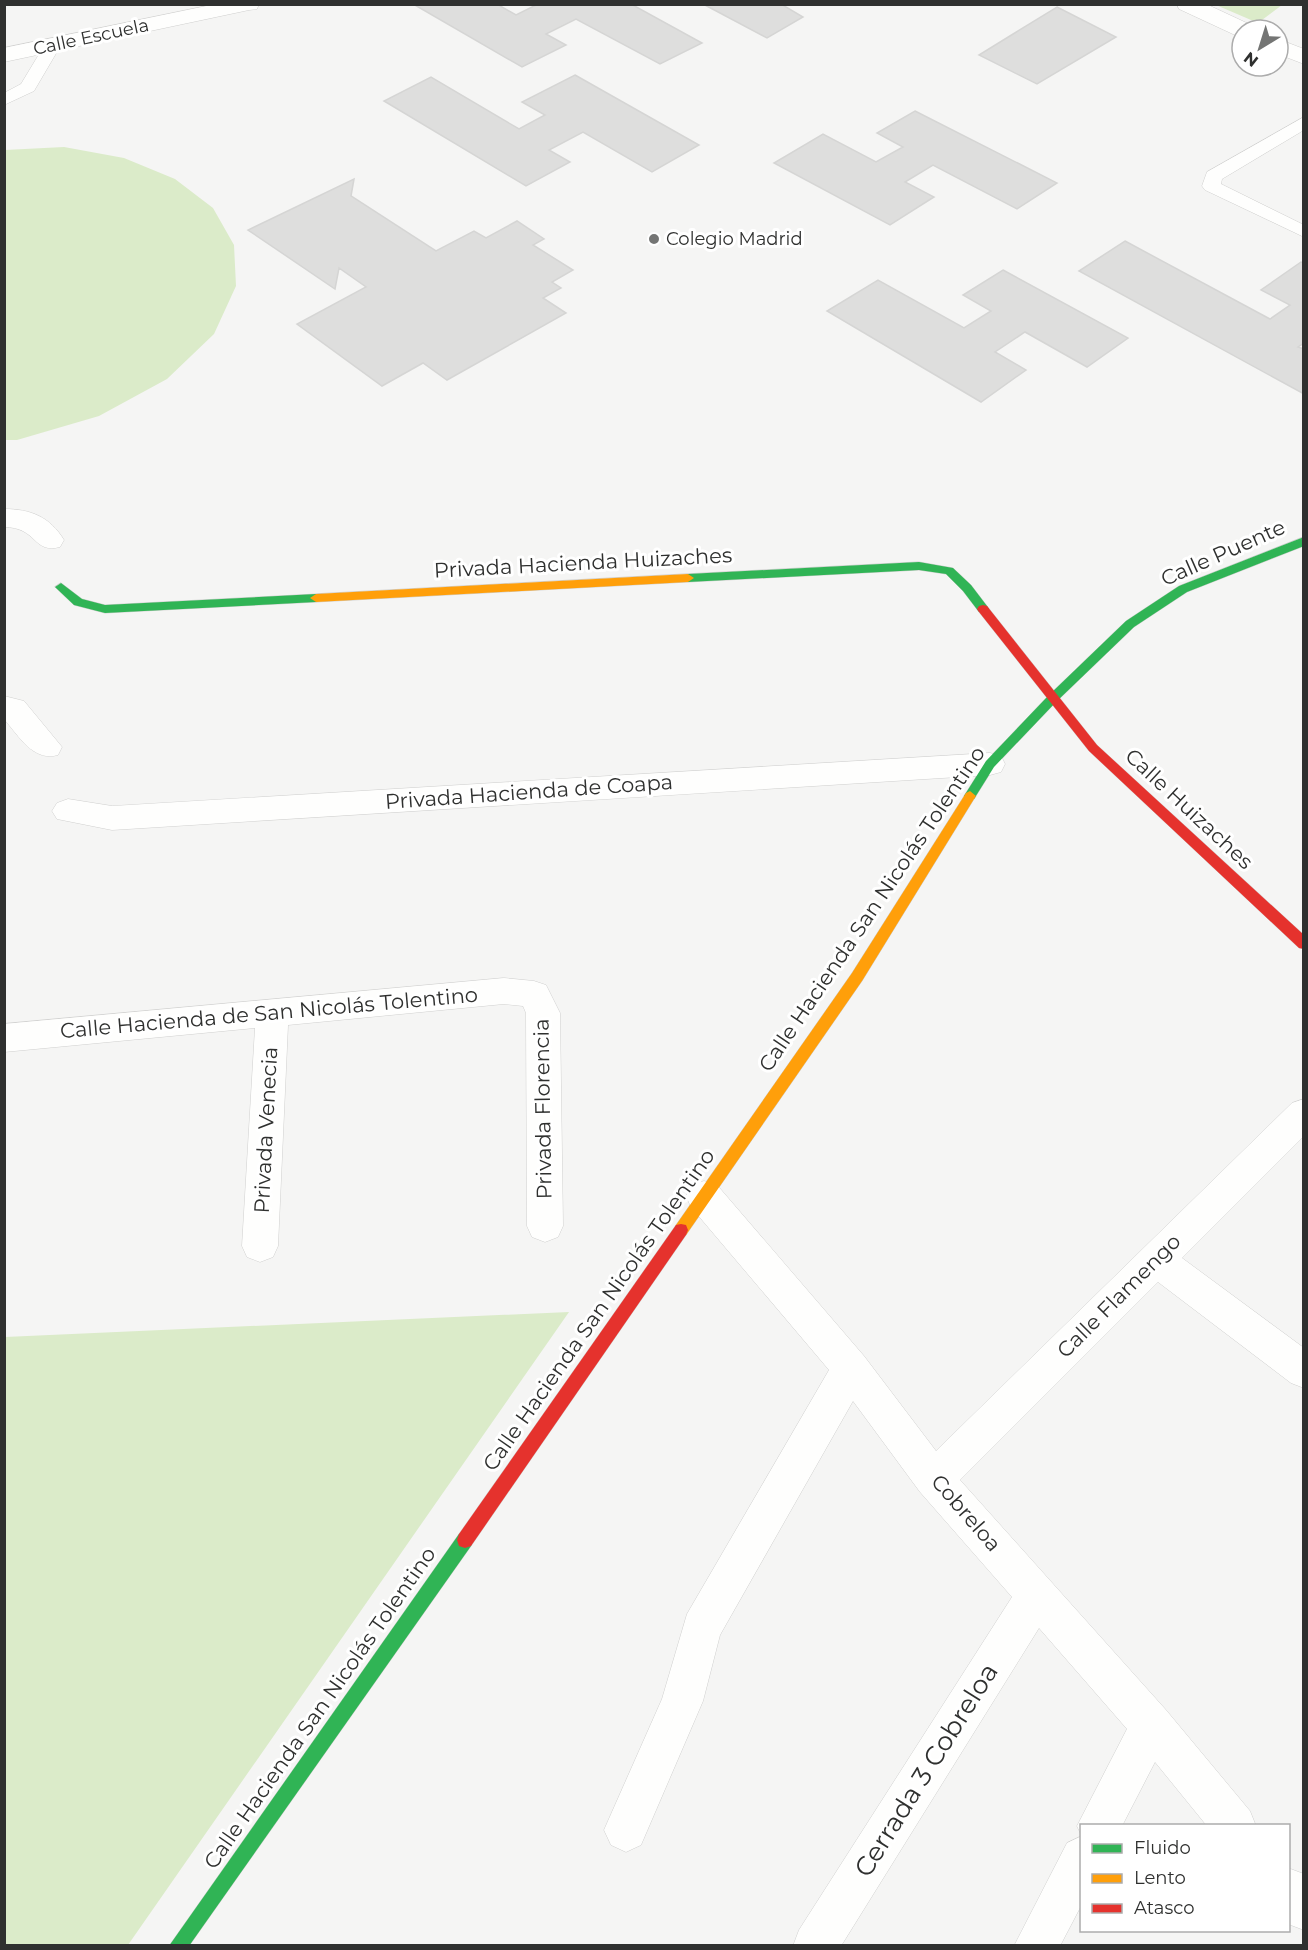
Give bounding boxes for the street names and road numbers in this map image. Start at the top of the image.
street label: Calle Escuela [31,14,151,60]
street label: Calle Puente [1157,514,1289,591]
street label: Privada Hacienda Huizaches [433,542,733,583]
street label: Calle Hacienda San Nicolás Tolentino [753,741,990,1076]
street label: Calle Huizaches [1120,743,1258,874]
street label: Privada Hacienda de Coapa [384,769,674,814]
street label: Calle Hacienda de San Nicolás Tolentino [59,982,479,1043]
street label: Privada Florencia [528,1018,557,1200]
street label: Privada Venecia [249,1046,282,1214]
street label: Calle Hacienda San Nicolás Tolentino [477,1144,720,1475]
street label: Calle Flamengo [1052,1229,1186,1363]
street label: Cobreloa [926,1469,1007,1556]
street label: Calle Hacienda San Nicolás Tolentino [198,1542,441,1873]
street label: Cerrada 3 Cobreloa [847,1657,1005,1883]

